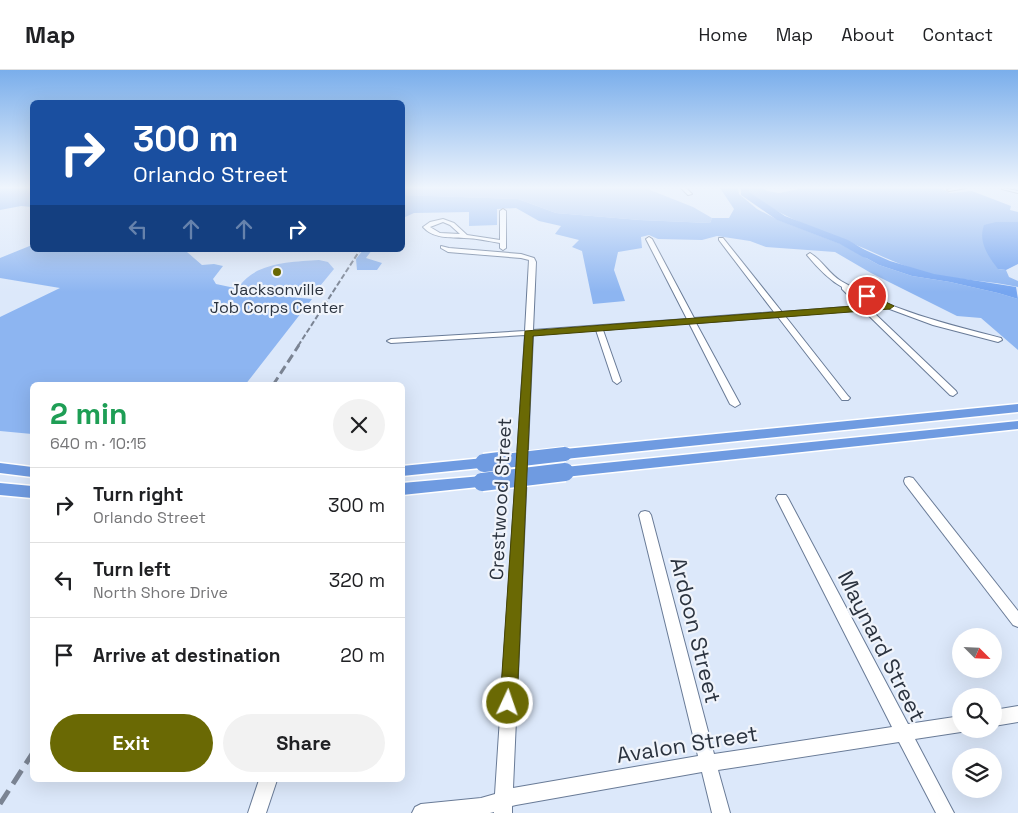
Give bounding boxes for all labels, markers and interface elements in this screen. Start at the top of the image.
text: Map [25,19,75,50]
text: Home [699,23,748,46]
text: Map [776,23,813,46]
text: About [841,23,895,46]
text: Contact [923,23,993,46]
text: 300 m [133,117,238,161]
icon: right [50,120,115,185]
text: Orlando Street [133,160,288,188]
icon: left [124,215,152,243]
icon: ahead [177,215,205,243]
icon: ahead [230,215,258,243]
icon: right [283,215,311,243]
marker: Jacksonville Job Corps Center [271,266,283,278]
pin [846,275,888,317]
place label: Jacksonville Job Corps Center [210,279,344,318]
icon: arrive [853,282,881,310]
text: 2 min [50,394,128,433]
button: close [333,399,385,451]
street label: Crestwood Street [484,417,517,581]
text: 640 m · 10:15 [50,433,146,454]
text: Turn right [93,482,183,507]
icon: right [50,491,78,519]
text: 300 m [328,493,385,518]
text: Orlando Street [93,507,206,528]
street label: Ardoon Street [664,554,728,706]
text: Turn left [93,557,171,582]
icon: left [50,566,78,594]
street label: Maynard Street [832,566,932,726]
text: 320 m [329,568,385,593]
text: North Shore Drive [93,582,228,603]
north arrow [952,628,1002,678]
map controls [952,628,1002,798]
icon: arrive [50,641,78,669]
text: Arrive at destination [93,643,281,668]
text: 20 m [340,643,385,668]
position arrow [481,676,533,728]
button: search [952,688,1002,738]
button: Exit [50,714,213,772]
button: Share [223,714,385,772]
street label: Avalon Street [614,719,760,769]
button: layers [952,748,1002,798]

